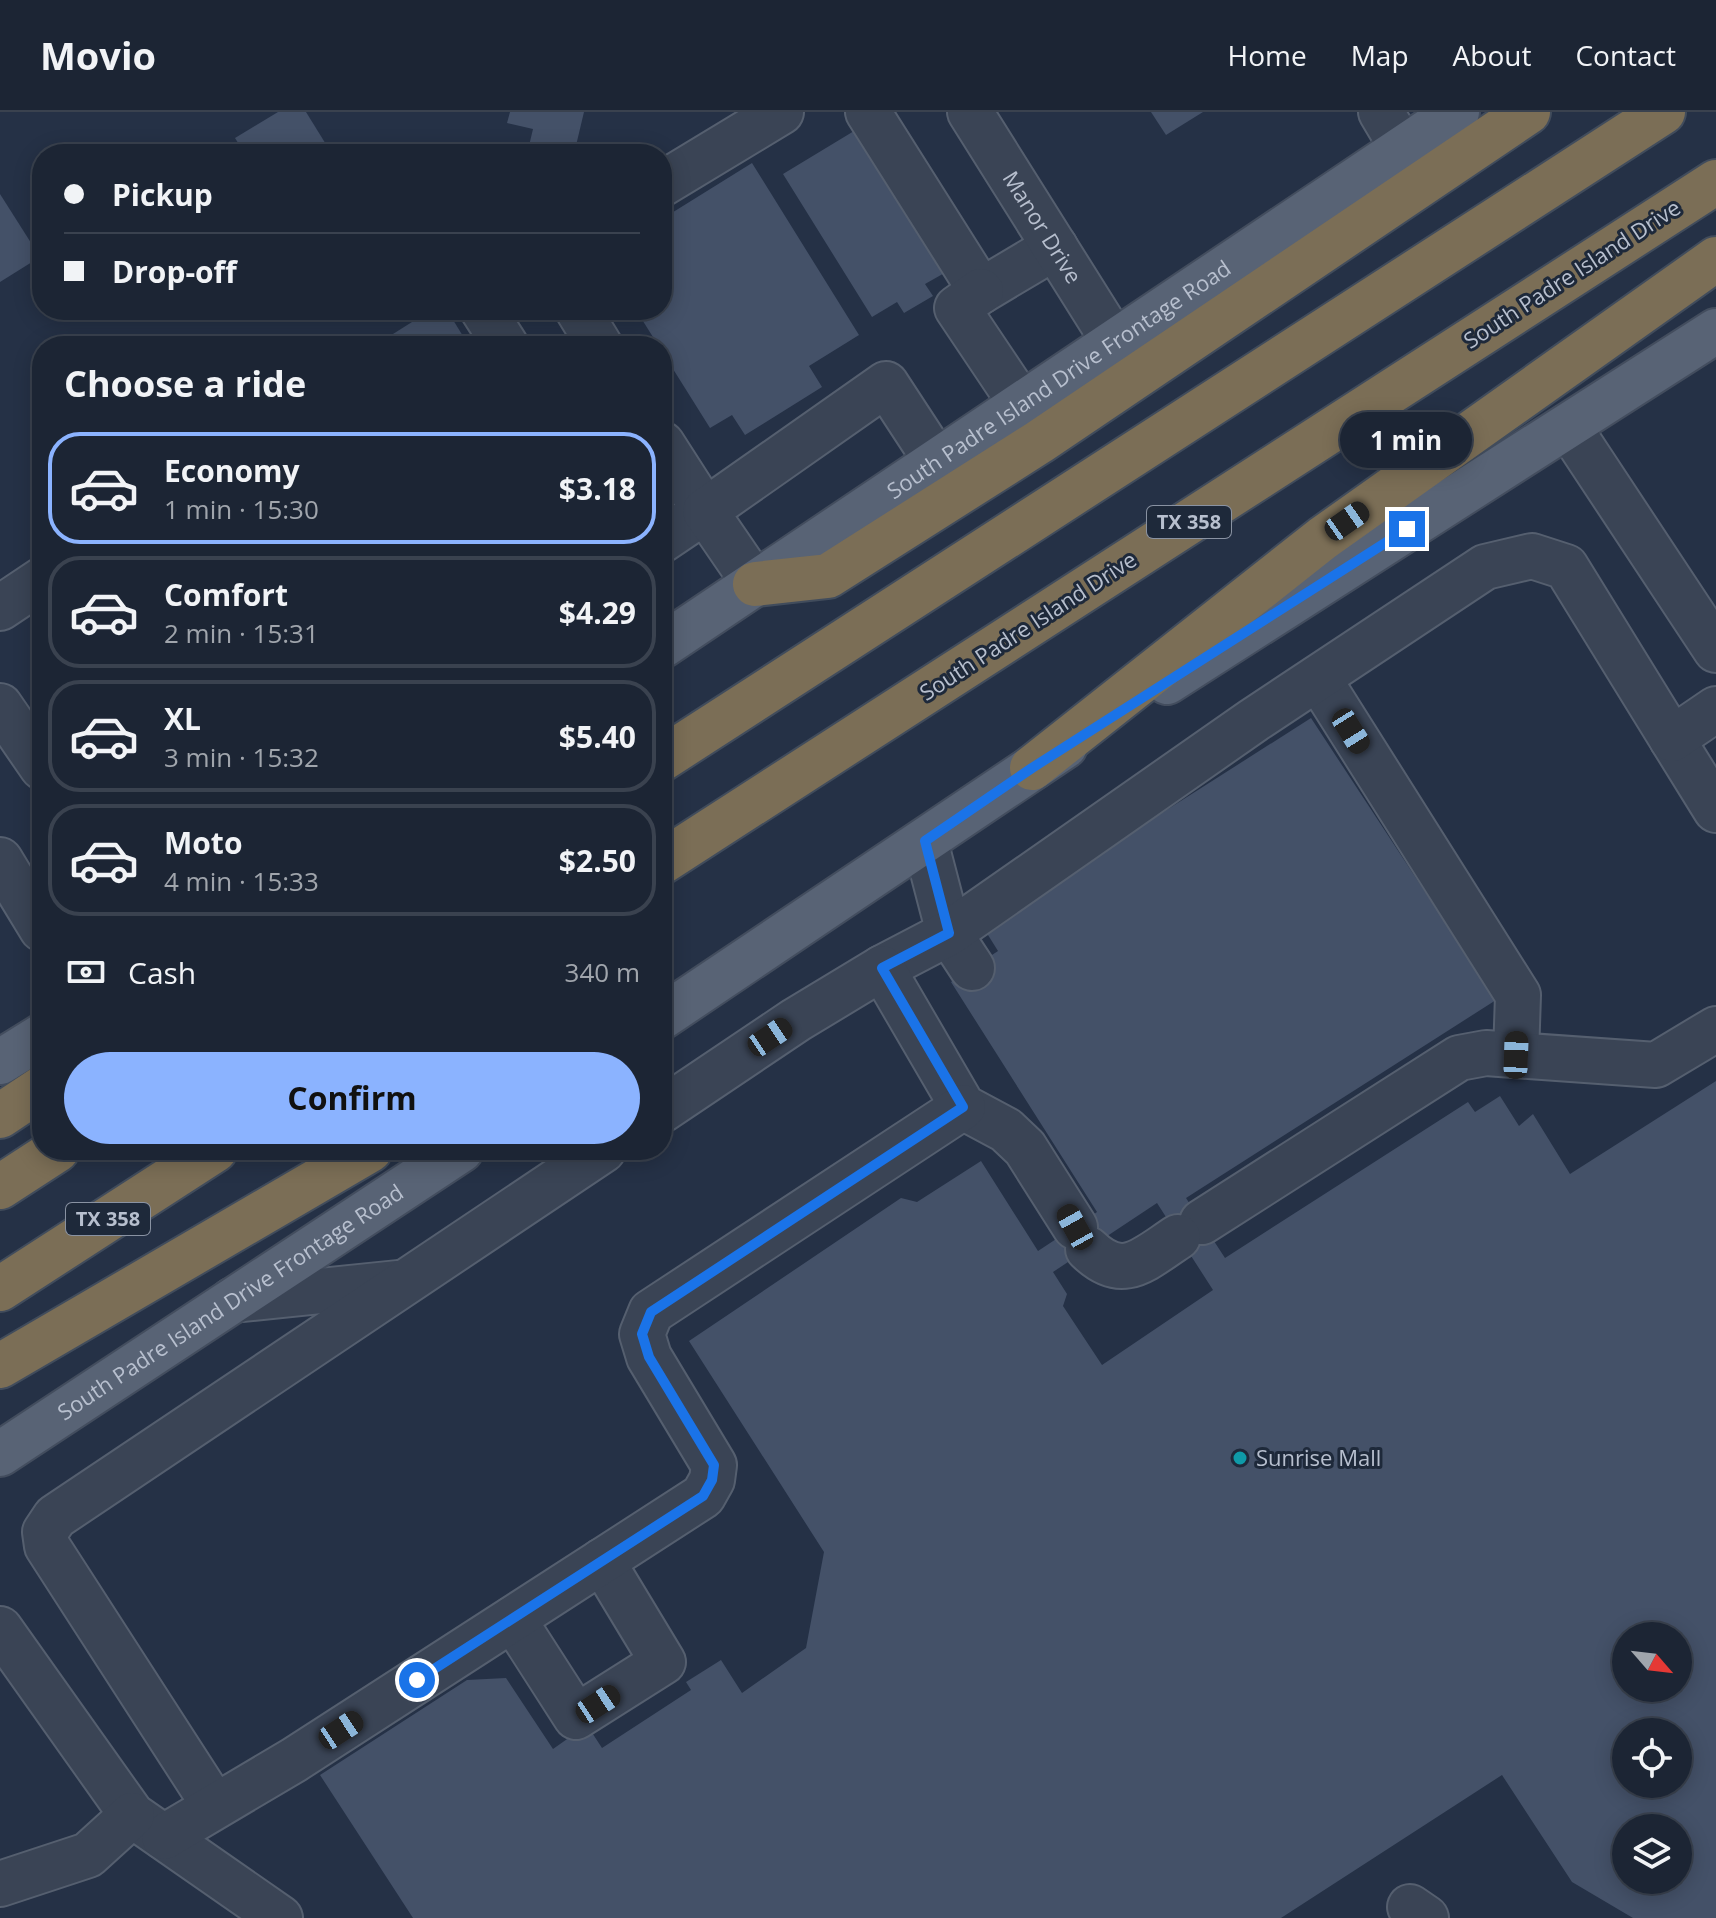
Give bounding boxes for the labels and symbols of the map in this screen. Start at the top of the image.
street label: Manor Drive [997,165,1090,289]
street label: South Padre Island Drive [1457,192,1686,355]
street label: South Padre Island Drive Frontage Road [880,252,1236,505]
callout: 1 min [1341,413,1473,469]
car [1320,497,1374,545]
road number: TX 358 [1147,506,1231,538]
route end [1389,511,1425,547]
street label: South Padre Island Drive [913,544,1142,707]
car [1328,704,1374,758]
car [743,1014,797,1060]
car [1503,1031,1529,1079]
street label: South Padre Island Drive Frontage Road [51,1176,409,1426]
car [1053,1200,1097,1254]
road number: TX 358 [66,1203,150,1235]
place label: Sunrise Mall [1256,1442,1381,1472]
marker: Sunrise Mall [1231,1449,1249,1467]
north arrow [1612,1622,1692,1702]
route start [399,1662,435,1698]
car [571,1681,625,1727]
car [314,1707,368,1753]

